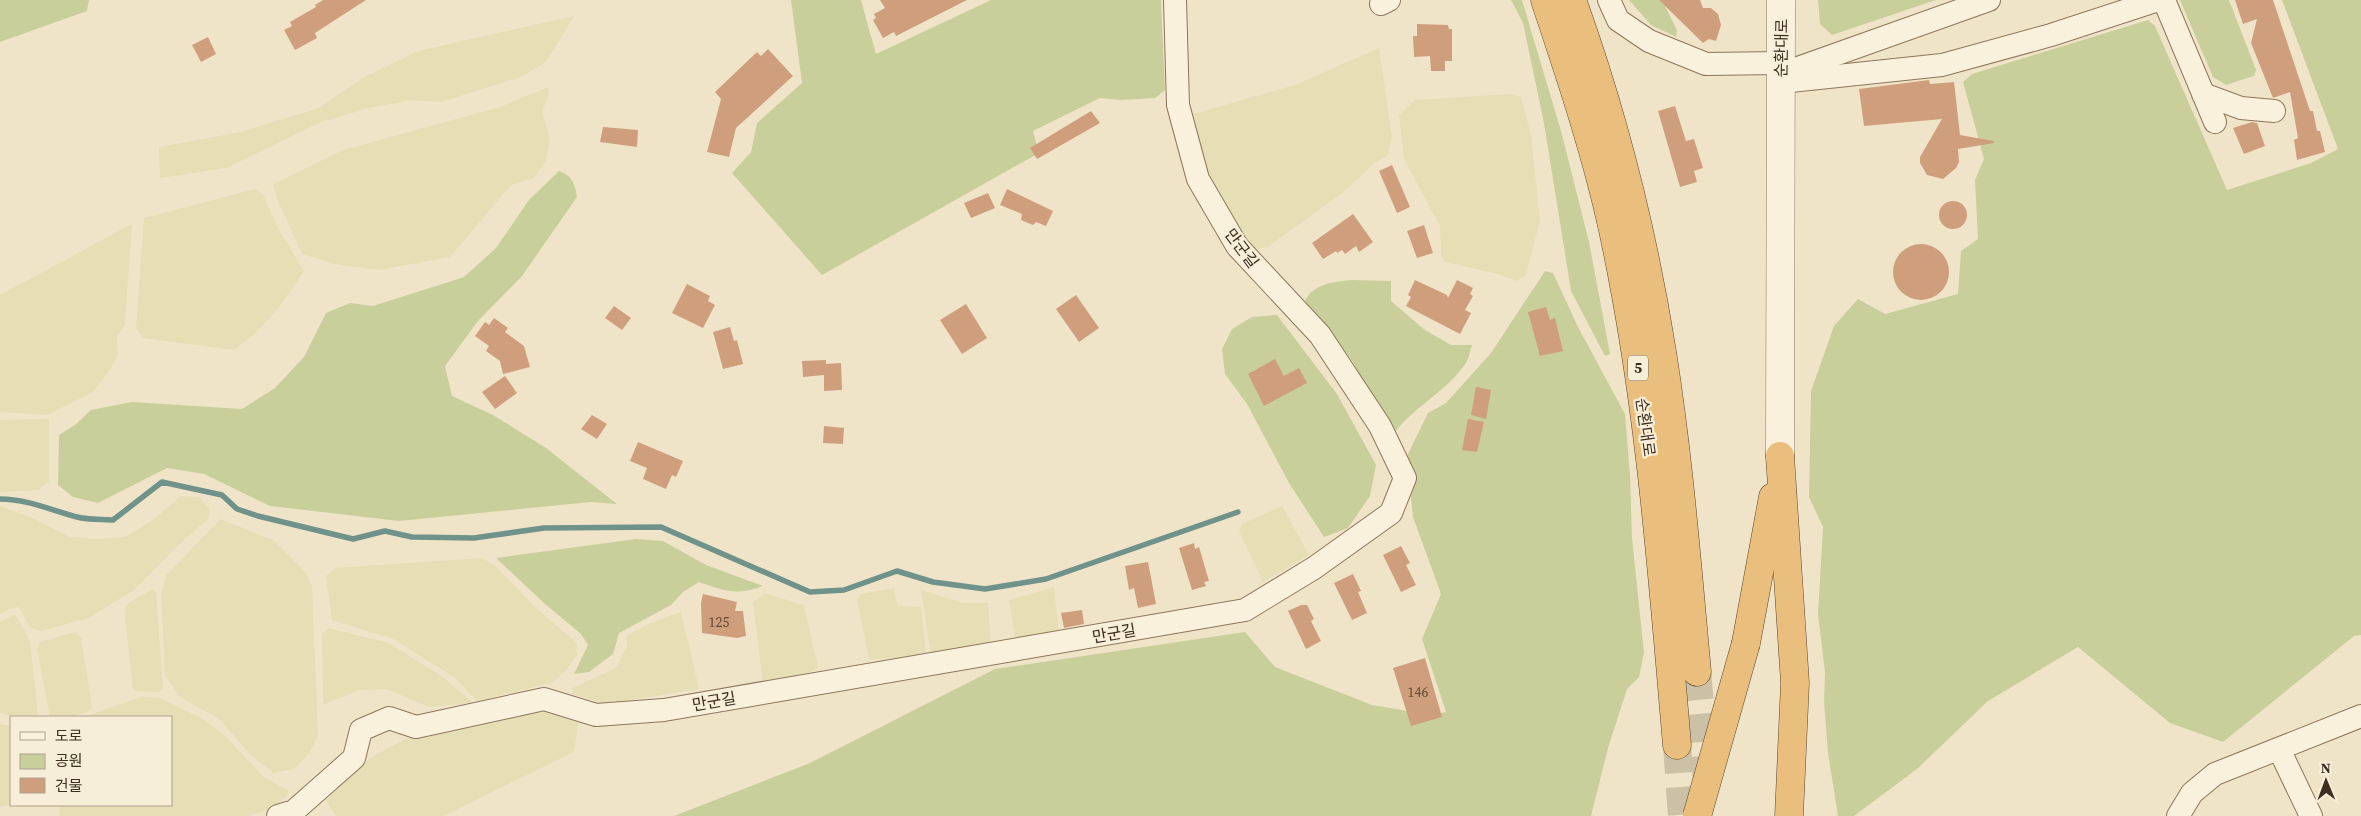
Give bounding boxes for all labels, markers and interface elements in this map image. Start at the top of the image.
street label: 순환대로 [1769,18,1793,78]
street label: 만군길 [1220,224,1264,272]
road number: 5 [1628,356,1648,380]
street label: 순환대로 [1631,396,1661,458]
house number: 125 [709,612,730,632]
street label: 만군길 [1090,618,1138,648]
house number: 146 [1408,682,1429,702]
street label: 만군길 [690,686,738,716]
legend [10,716,172,806]
text: 도로 [55,725,83,746]
text: 공원 [55,750,83,771]
north arrow [2301,756,2351,806]
text: N [2320,758,2331,778]
text: 건물 [55,775,83,796]

